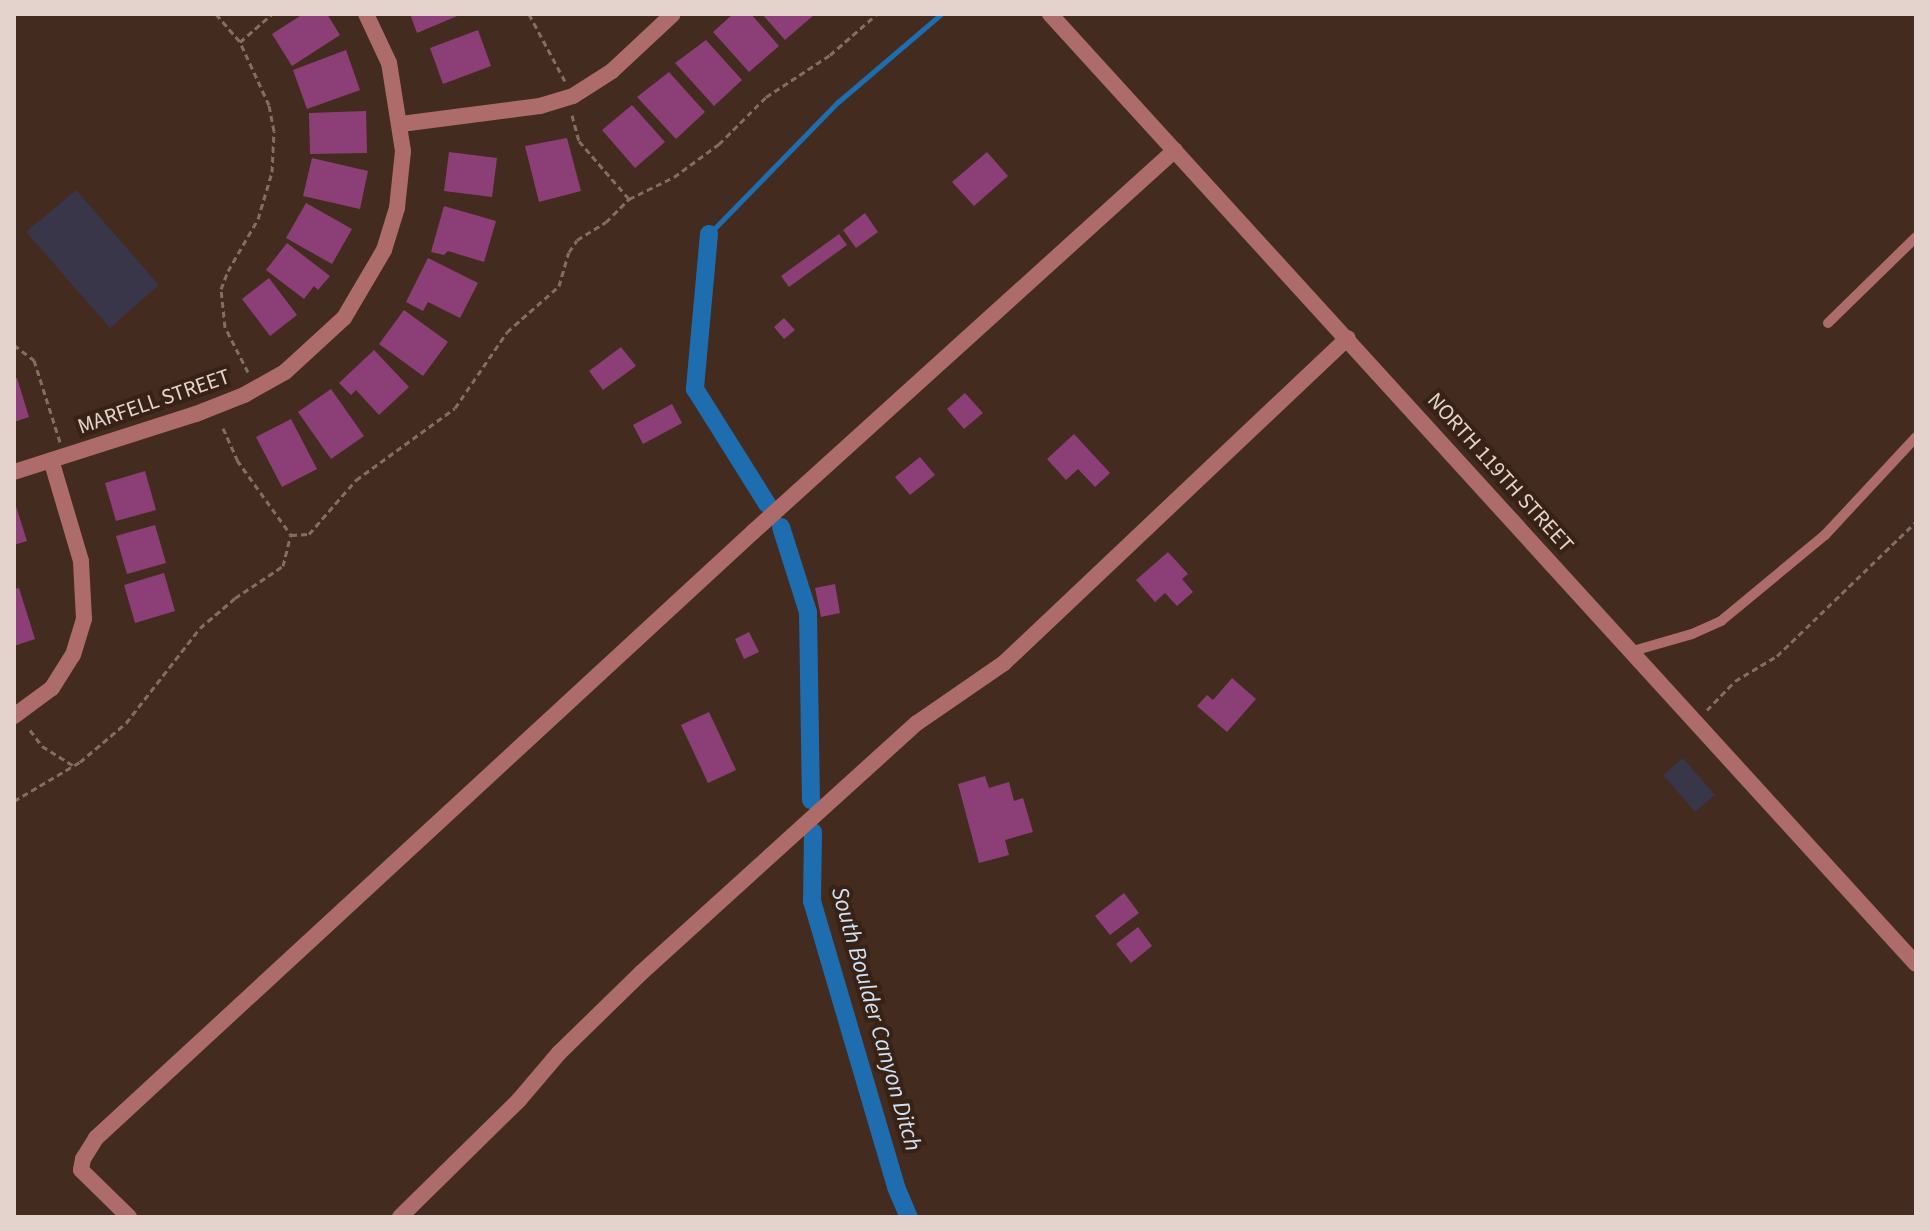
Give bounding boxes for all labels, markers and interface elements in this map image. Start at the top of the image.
street label: MARFELL STREET [74,364,234,440]
street label: NORTH 119TH STREET [1421,388,1579,558]
water label: South Boulder Canyon Ditch [824,884,928,1154]

